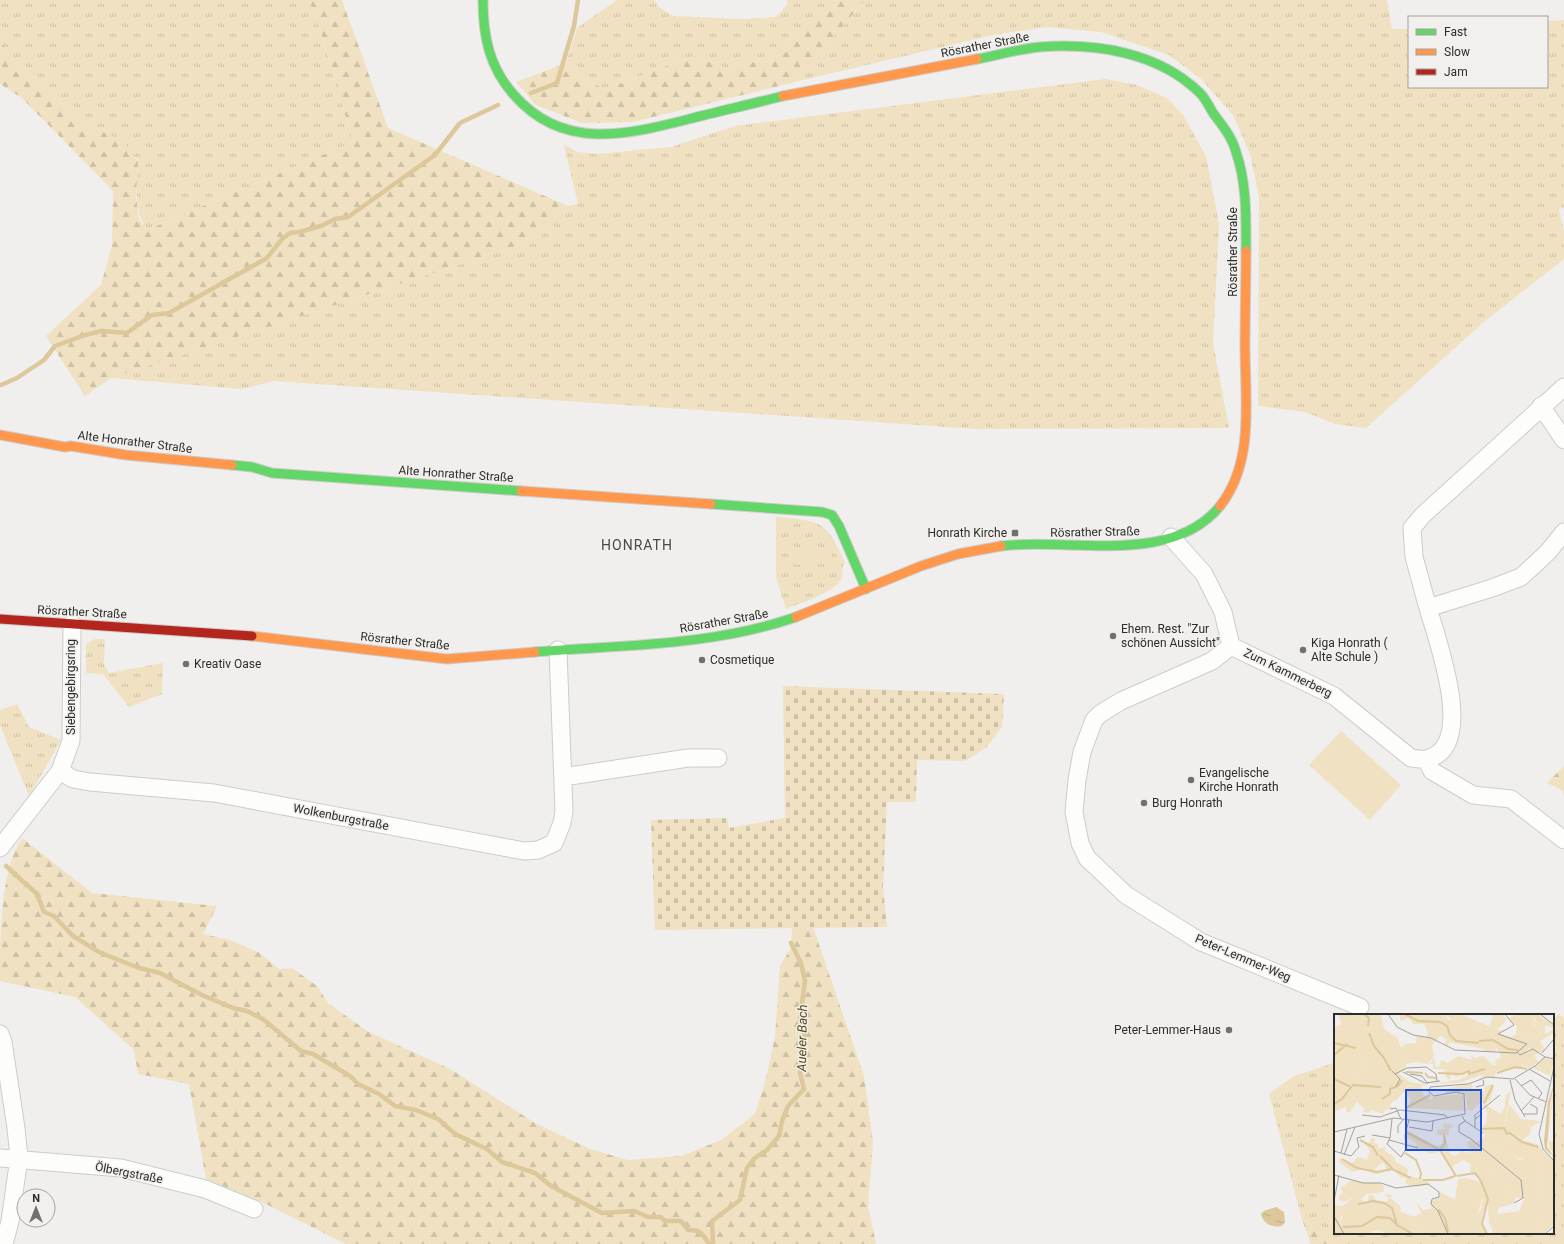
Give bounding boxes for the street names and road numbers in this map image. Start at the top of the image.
street label: Rösrather Straße [940,30,1030,60]
street label: Rösrather Straße [1226,207,1240,297]
street label: Alte Honrather Straße [77,428,193,456]
street label: Alte Honrather Straße [398,463,514,485]
street label: Rösrather Straße [1050,524,1140,540]
street label: Rösrather Straße [37,603,127,621]
street label: Rösrather Straße [679,606,769,636]
street label: Rösrather Straße [360,629,450,653]
street label: Siebengebirgsring [64,639,78,735]
street label: Zum Kammerberg [1242,646,1334,700]
street label: Wolkenburgstraße [292,801,390,833]
street label: Peter-Lemmer-Weg [1193,931,1293,985]
street label: Ölbergstraße [94,1159,164,1186]

